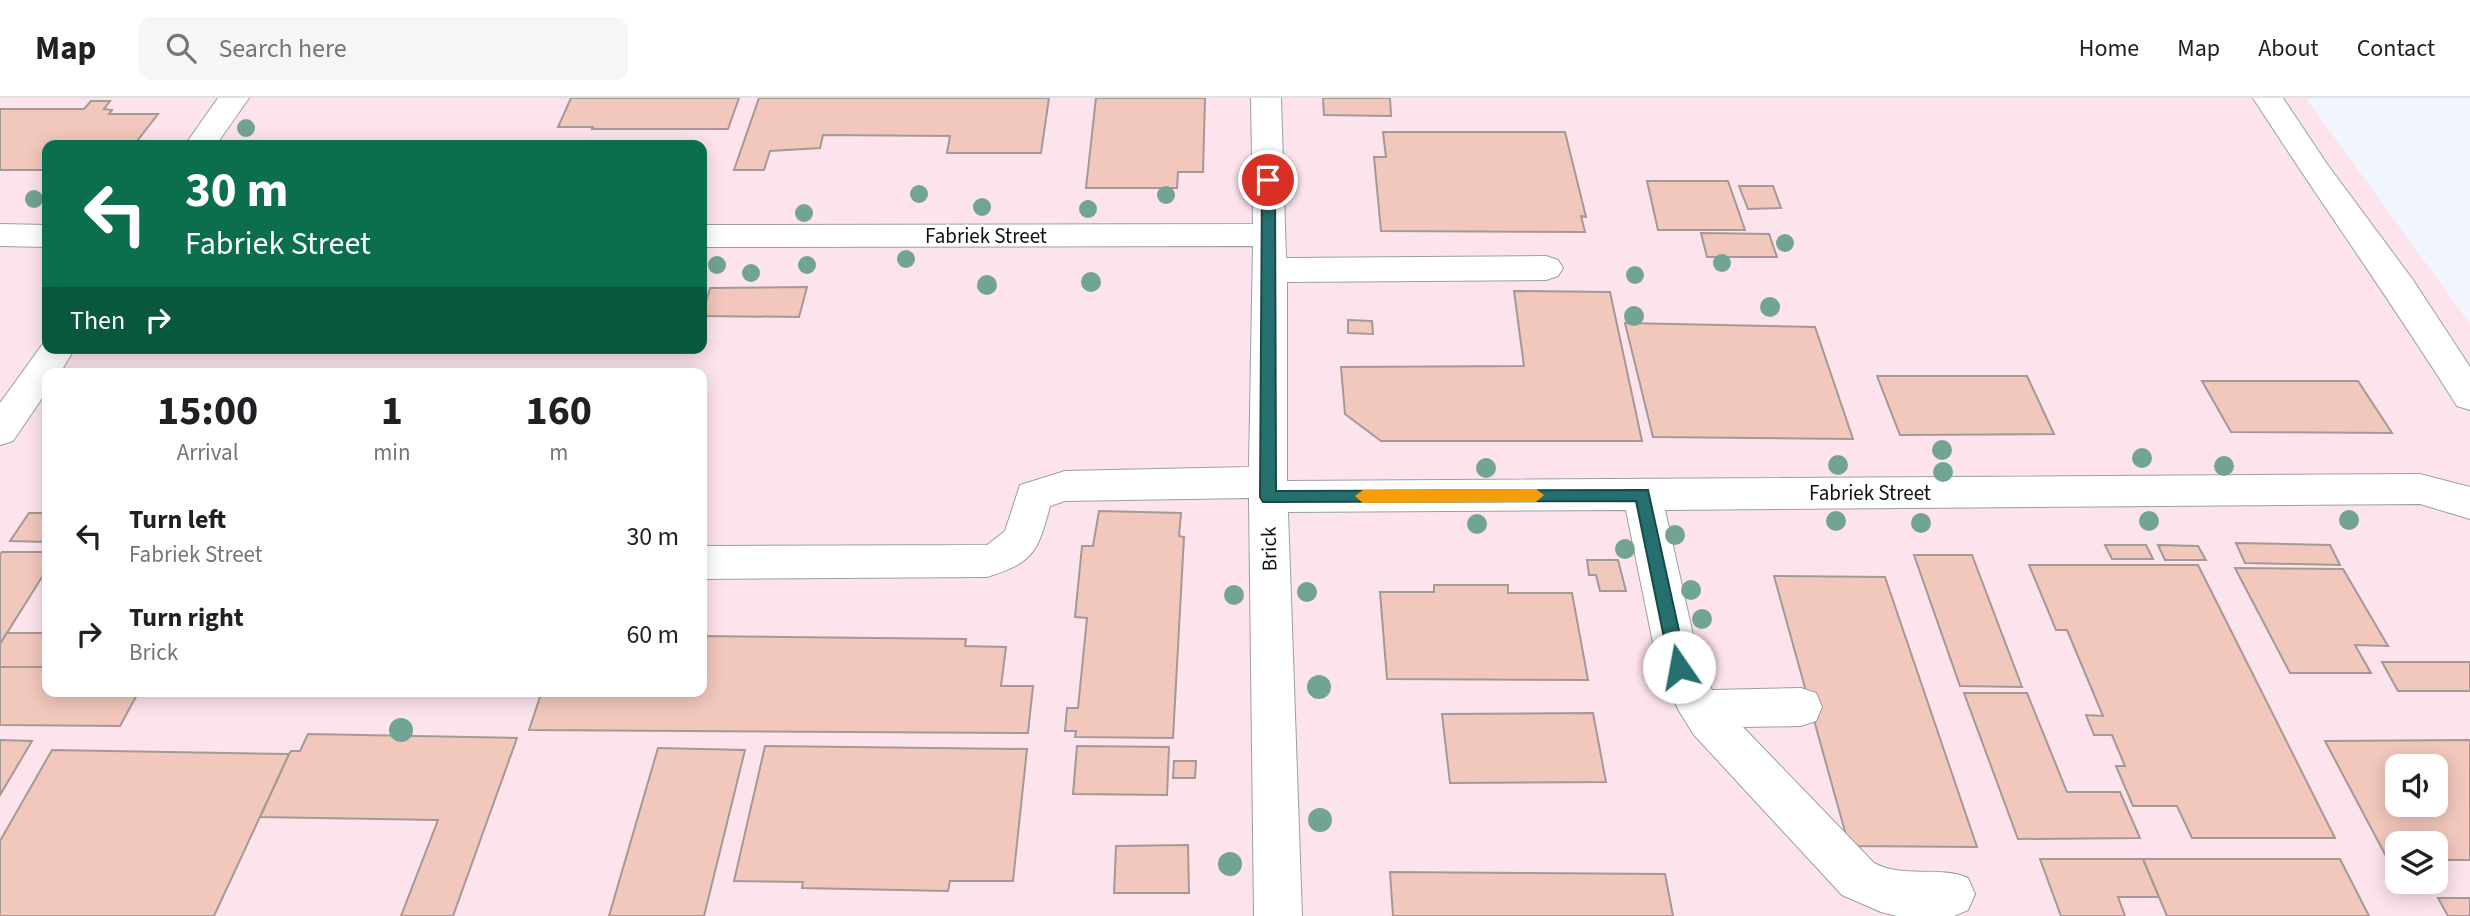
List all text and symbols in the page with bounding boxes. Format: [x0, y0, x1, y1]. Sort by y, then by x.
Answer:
search box [138, 17, 628, 80]
text: Map [35, 25, 96, 72]
icon: search [162, 29, 200, 67]
text: Search here [218, 30, 347, 67]
text: Home [2079, 31, 2139, 66]
text: Map [2177, 31, 2220, 66]
text: About [2258, 31, 2319, 66]
text: Contact [2357, 31, 2435, 66]
pin [1238, 150, 1298, 210]
text: 30 m [185, 156, 289, 226]
icon: arrive [1249, 161, 1287, 199]
icon: left [70, 168, 161, 259]
text: Fabriek Street [185, 221, 371, 267]
street label: Fabriek Street [925, 221, 1047, 251]
icon: right [139, 301, 177, 339]
text: Then [70, 302, 125, 339]
text: 15:00 [157, 381, 258, 441]
text: 1 [381, 381, 403, 441]
text: 160 [525, 381, 592, 441]
text: Arrival [177, 436, 239, 469]
text: min [373, 436, 411, 469]
text: m [549, 436, 568, 469]
street label: Fabriek Street [1809, 478, 1931, 508]
text: Turn left [129, 501, 226, 538]
icon: left [70, 517, 108, 555]
text: 30 m [626, 518, 679, 555]
street label: Brick [1254, 526, 1284, 572]
text: Fabriek Street [129, 538, 263, 571]
text: Turn right [129, 599, 244, 636]
icon: right [70, 615, 108, 653]
text: 60 m [626, 616, 679, 653]
position arrow [1642, 630, 1716, 704]
text: Brick [129, 636, 178, 669]
map controls [2385, 754, 2448, 894]
button: sound [2385, 754, 2448, 817]
button: layers [2385, 831, 2448, 894]

